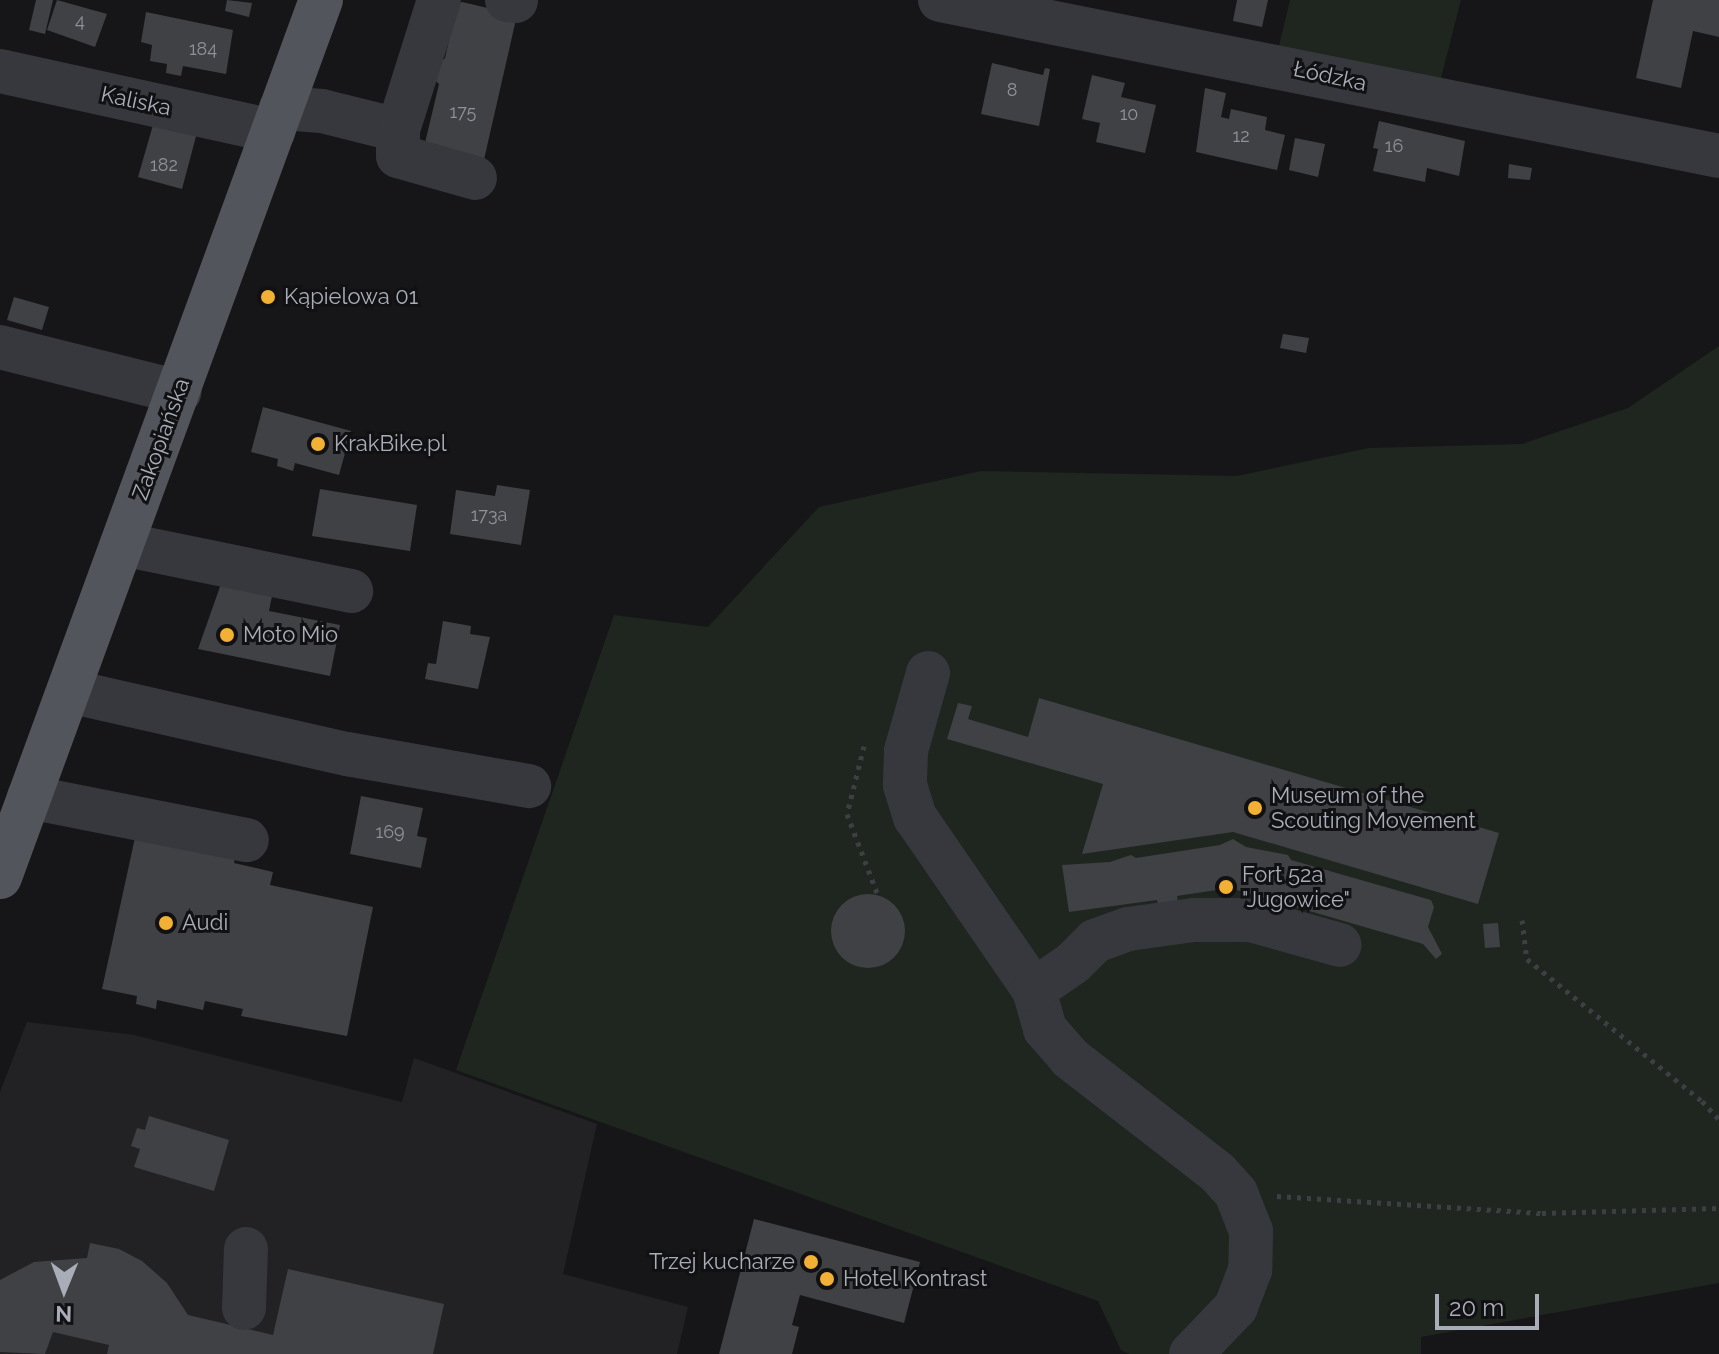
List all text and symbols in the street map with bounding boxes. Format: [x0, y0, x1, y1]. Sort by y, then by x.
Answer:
house number: 4 [75, 10, 85, 32]
house number: 184 [189, 38, 217, 60]
street label: Łódzka [1291, 55, 1369, 97]
house number: 8 [1007, 79, 1017, 101]
street label: Kaliska [98, 81, 174, 121]
house number: 175 [450, 101, 476, 123]
house number: 10 [1120, 103, 1138, 125]
house number: 12 [1232, 125, 1250, 147]
house number: 16 [1385, 135, 1403, 157]
house number: 182 [150, 154, 178, 176]
place label: Kąpielowa 01 [284, 284, 418, 310]
marker: Kąpielowa 01 [259, 288, 277, 306]
street label: Zakopiańska [127, 375, 195, 503]
place label: KrakBike.pl [334, 431, 447, 457]
marker: KrakBike.pl [309, 435, 327, 453]
house number: 173a [471, 504, 507, 526]
place label: Moto Mio [243, 622, 338, 648]
marker: Moto Mio [218, 626, 236, 644]
place label: Museum of the Scouting Movement [1271, 782, 1476, 834]
marker: Museum of the Scouting Movement [1246, 799, 1264, 817]
house number: 169 [375, 821, 405, 843]
place label: Fort 52a "Jugowice" [1242, 861, 1350, 912]
marker: Fort 52a "Jugowice" [1217, 878, 1235, 896]
place label: Audi [182, 910, 228, 936]
marker: Audi [157, 914, 175, 932]
place label: Trzej kucharze [649, 1249, 795, 1275]
north arrow [24, 1250, 104, 1330]
marker: Trzej kucharze [802, 1253, 820, 1271]
place label: Hotel Kontrast [843, 1266, 988, 1292]
marker: Hotel Kontrast [818, 1270, 836, 1288]
scale bar [1439, 1278, 1543, 1328]
text: 20 m [1449, 1293, 1504, 1322]
text: N [55, 1301, 72, 1327]

